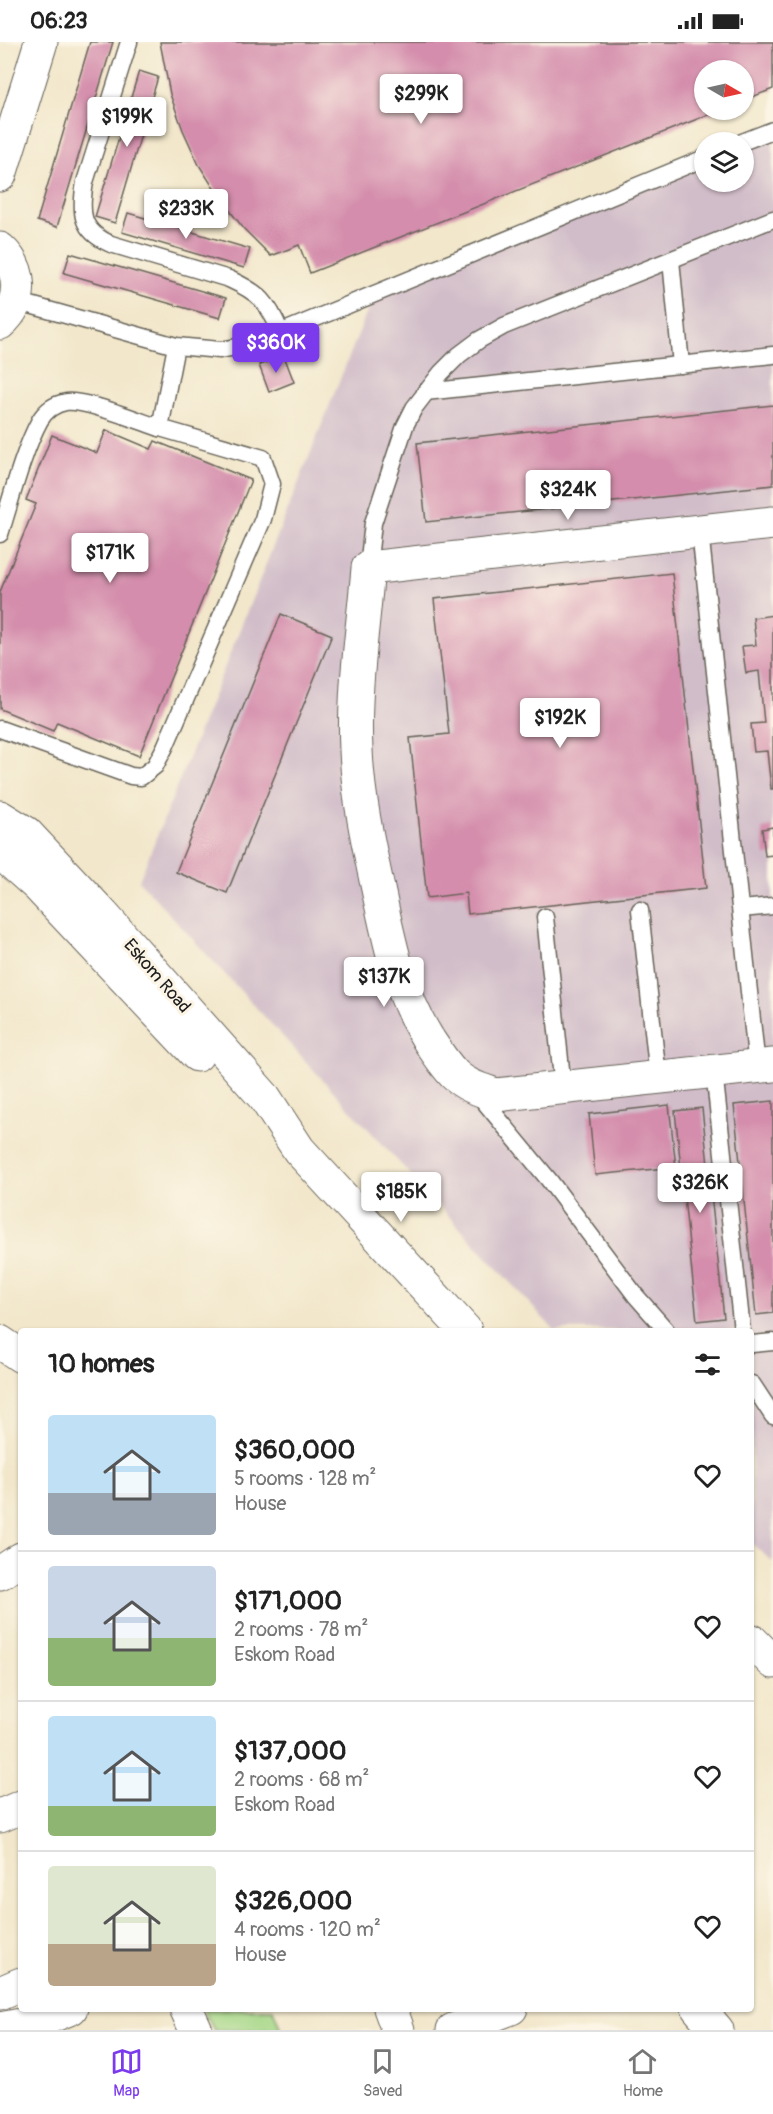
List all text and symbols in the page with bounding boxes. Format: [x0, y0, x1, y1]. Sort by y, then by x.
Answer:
text: 06:23 [30, 7, 88, 35]
north arrow [694, 60, 754, 120]
map controls [694, 60, 754, 192]
pin: $299K [379, 74, 463, 125]
text: $299K [394, 81, 448, 106]
pin: $199K [85, 97, 169, 148]
text: $199K [101, 104, 153, 129]
button: layers [694, 132, 754, 192]
pin: $233K [144, 189, 228, 240]
text: $233K [158, 196, 214, 221]
pin: $360K [234, 323, 318, 374]
text: $360K [246, 330, 306, 355]
pin: $324K [526, 470, 610, 521]
text: $324K [540, 477, 596, 502]
pin: $171K [68, 533, 152, 584]
text: $171K [85, 540, 135, 565]
pin: $192K [518, 698, 602, 749]
text: $192K [534, 705, 586, 730]
street label: Eskom Road [118, 934, 196, 1018]
pin: $137K [342, 957, 426, 1008]
text: $137K [358, 964, 410, 989]
pin: $326K [658, 1163, 742, 1214]
text: $326K [672, 1170, 728, 1195]
pin: $185K [359, 1172, 443, 1223]
text: $185K [375, 1179, 427, 1204]
text: 10 homes [48, 1348, 154, 1380]
icon: filters [691, 1348, 724, 1381]
text: $360,000 [234, 1434, 355, 1466]
icon: home [96, 1439, 168, 1511]
icon: heart [691, 1459, 724, 1492]
text: 5 rooms · 128 m² [234, 1466, 376, 1491]
text: House [234, 1491, 286, 1516]
text: $171,000 [234, 1585, 342, 1617]
icon: home [96, 1590, 168, 1662]
icon: heart [691, 1610, 724, 1643]
text: 2 rooms · 78 m² [234, 1617, 368, 1642]
text: Eskom Road [234, 1642, 335, 1667]
text: $137,000 [234, 1735, 346, 1767]
icon: home [96, 1740, 168, 1812]
icon: heart [691, 1760, 724, 1793]
text: 2 rooms · 68 m² [234, 1767, 369, 1792]
text: Eskom Road [234, 1792, 335, 1817]
text: $326,000 [234, 1885, 352, 1917]
icon: home [96, 1890, 168, 1962]
icon: heart [691, 1910, 724, 1943]
text: 4 rooms · 120 m² [234, 1917, 381, 1942]
text: House [234, 1942, 286, 1967]
tab: Map [110, 2045, 143, 2101]
tab: Saved [363, 2045, 403, 2101]
tab: Home [623, 2045, 663, 2101]

